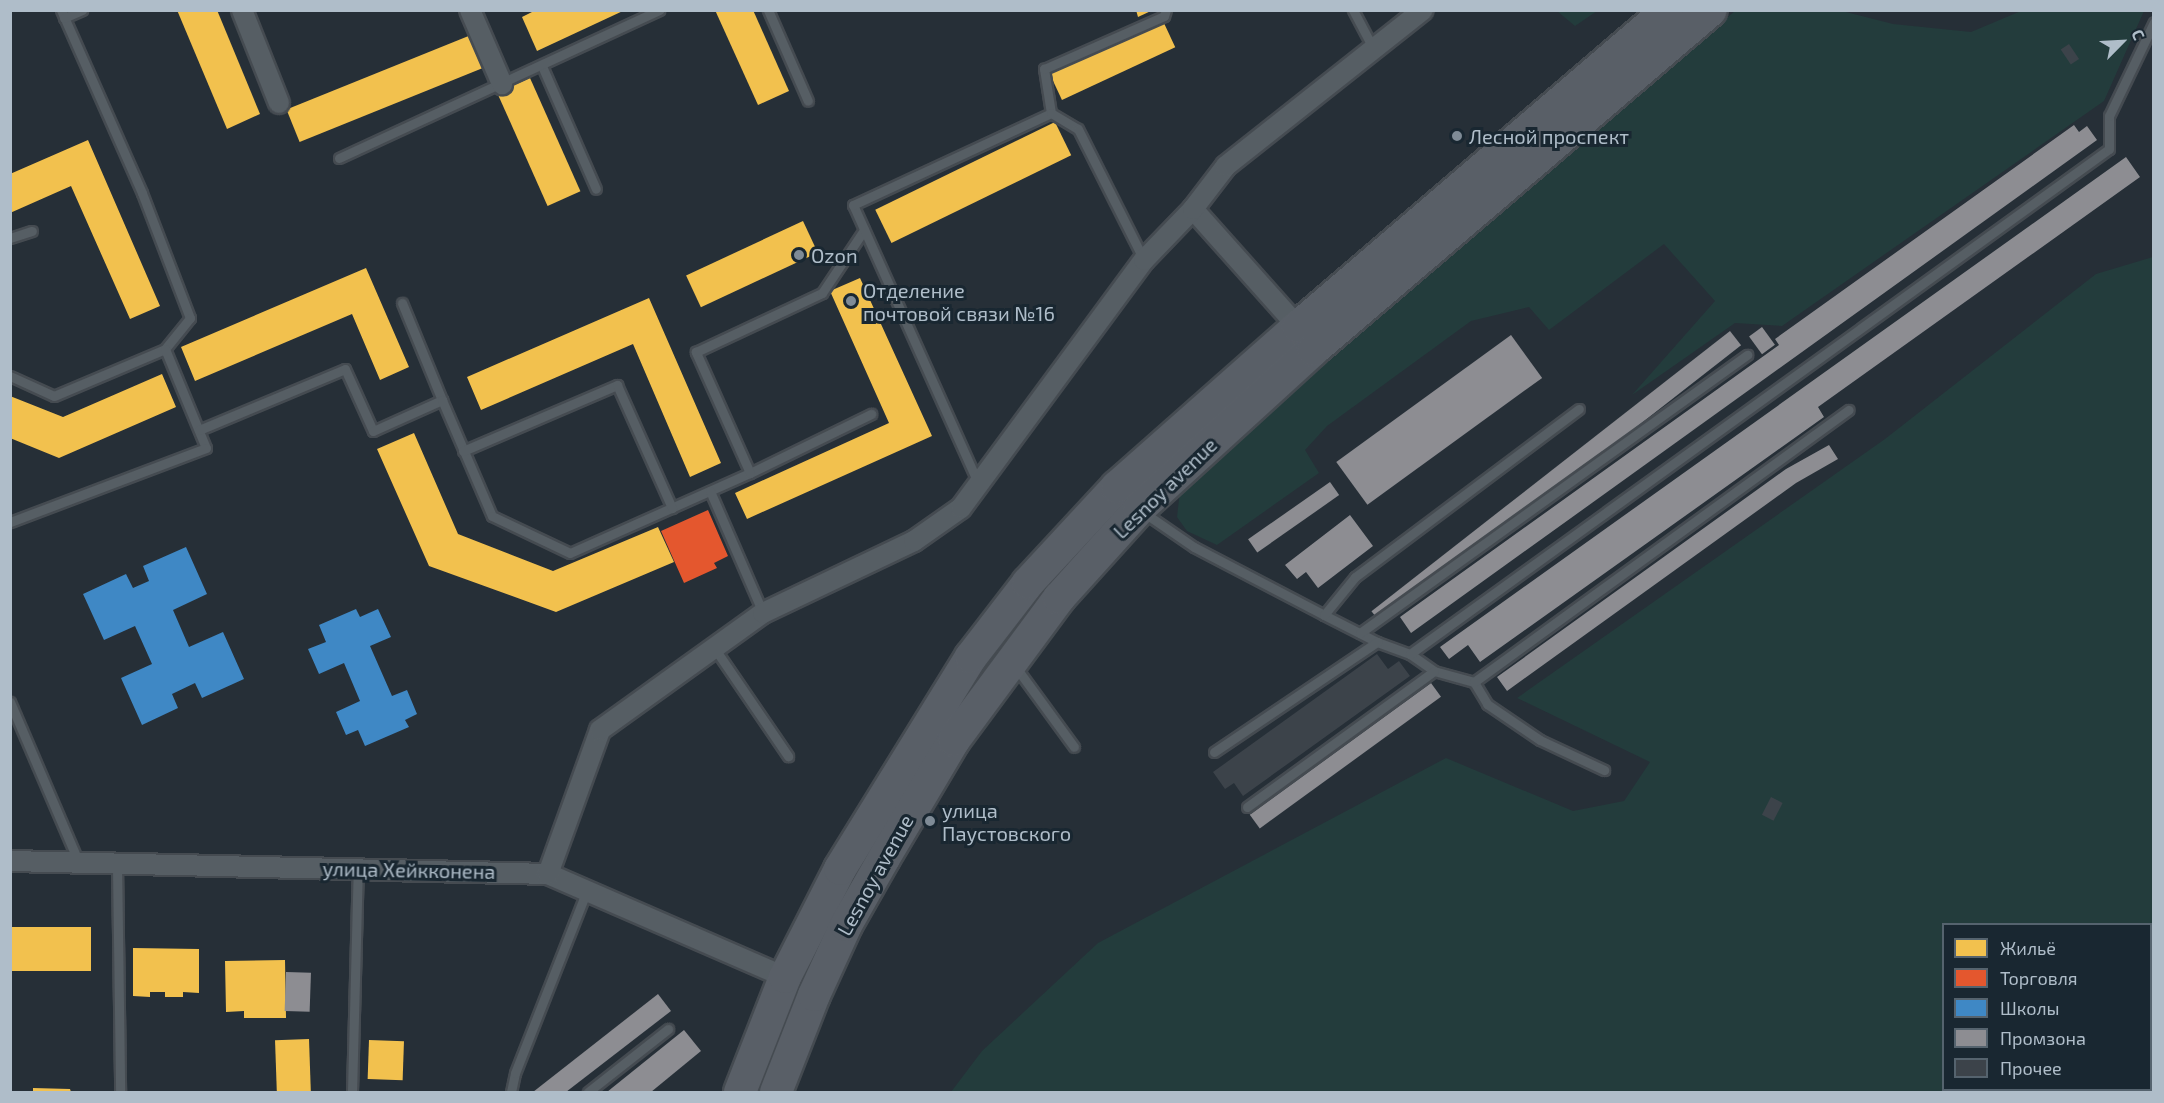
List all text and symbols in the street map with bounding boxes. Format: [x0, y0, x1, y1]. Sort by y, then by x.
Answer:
north arrow [2092, 12, 2152, 72]
text: С [2128, 26, 2149, 43]
place label: Лесной проспект [1469, 124, 1629, 148]
marker: Лесной проспект [1450, 129, 1464, 143]
place label: Ozon [811, 243, 858, 267]
marker: Ozon [792, 248, 806, 262]
place label: Отделение почтовой связи №16 [863, 278, 1055, 325]
marker: Отделение почтовой связи №16 [844, 294, 858, 308]
street label: Lesnoy avenue [1108, 432, 1222, 544]
place label: улица Паустовского [942, 798, 1071, 845]
street label: Lesnoy avenue [832, 810, 918, 940]
marker: улица Паустовского [923, 814, 937, 828]
street label: улица Хейкконена [322, 856, 496, 884]
legend [1942, 923, 2152, 1091]
text: Жильё [2000, 937, 2056, 959]
text: Торговля [2000, 967, 2078, 989]
text: Школы [2000, 997, 2060, 1019]
text: Промзона [2000, 1027, 2086, 1049]
text: Прочее [2000, 1057, 2062, 1079]

